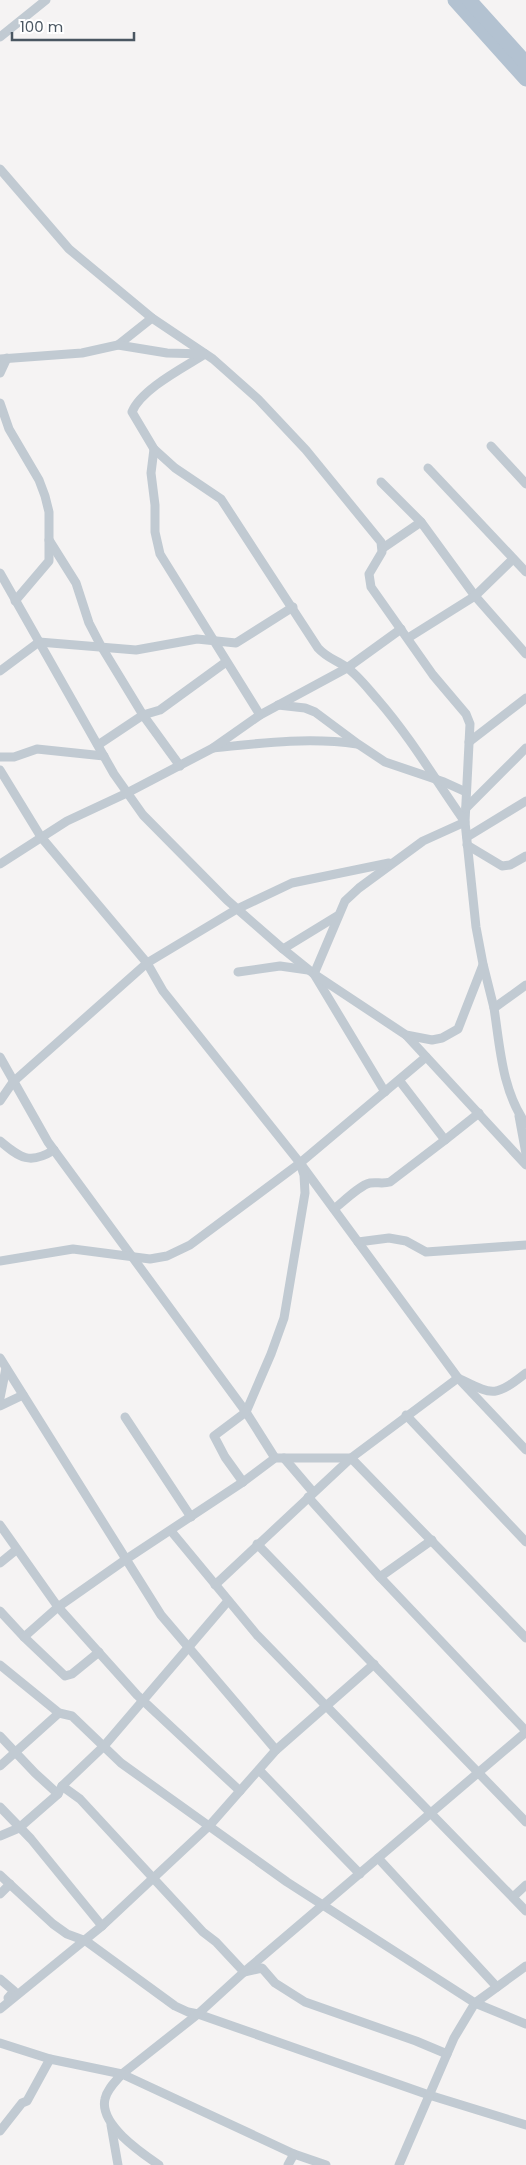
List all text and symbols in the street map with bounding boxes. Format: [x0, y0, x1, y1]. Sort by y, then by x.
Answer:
scale bar [12, 10, 135, 42]
text: 100 m [20, 16, 63, 37]

